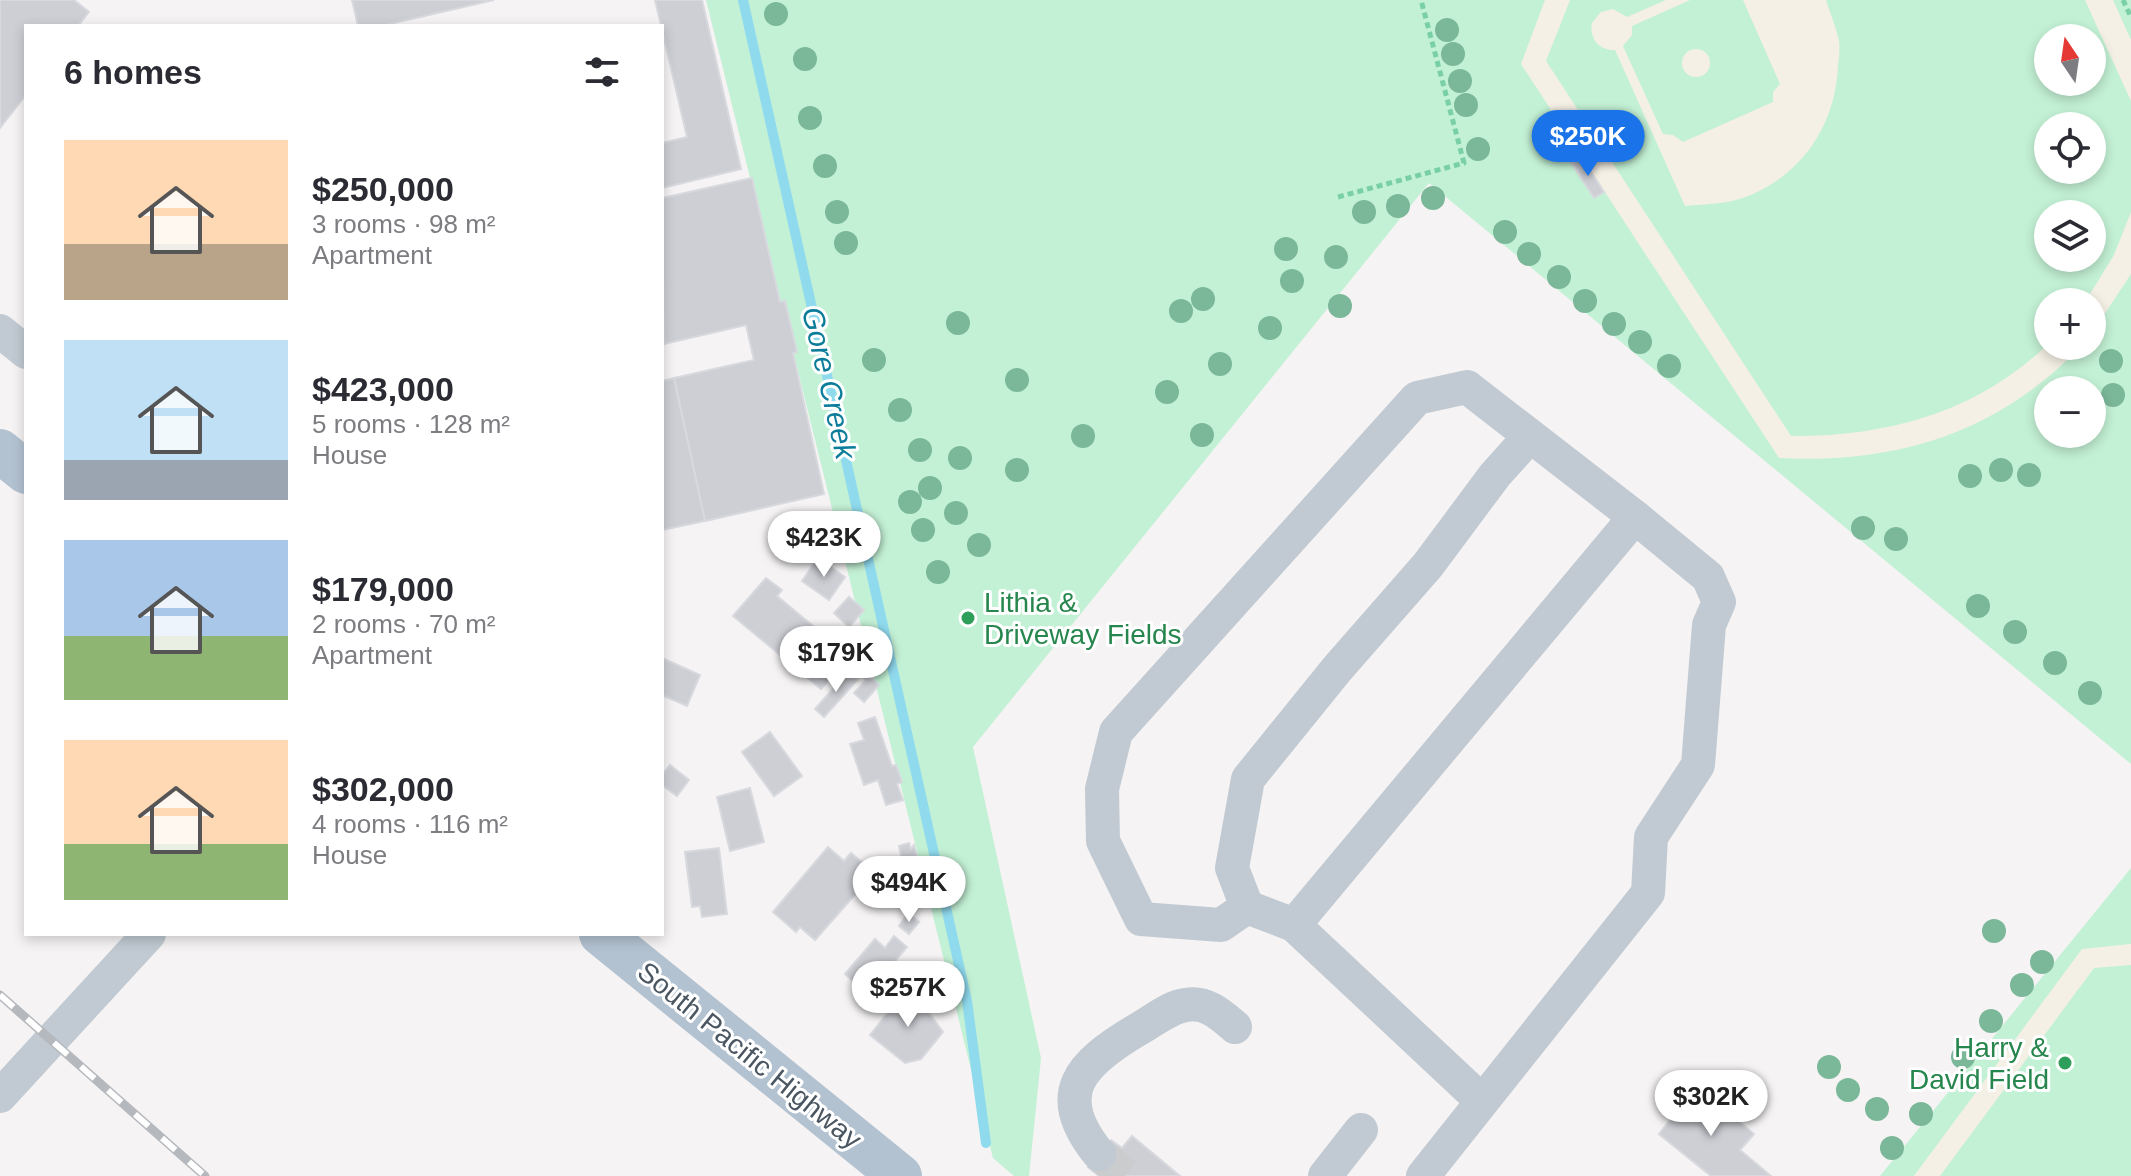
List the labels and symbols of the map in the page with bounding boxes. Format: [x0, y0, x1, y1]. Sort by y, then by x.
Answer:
north arrow [2034, 24, 2106, 96]
pin: $250K [1532, 110, 1644, 178]
water label: Gore Creek [796, 304, 863, 464]
pin: $423K [768, 511, 880, 579]
place label: Lithia & Driveway Fields [984, 587, 1182, 650]
marker: Lithia & Driveway Fields [959, 609, 977, 627]
pin: $179K [780, 626, 892, 694]
pin: $494K [853, 856, 965, 924]
street label: South Pacific Highway [632, 956, 868, 1155]
pin: $257K [852, 961, 964, 1029]
place label: Harry & David Field [1909, 1032, 2049, 1095]
marker: Harry & David Field [2056, 1054, 2074, 1072]
pin: $302K [1655, 1070, 1767, 1138]

